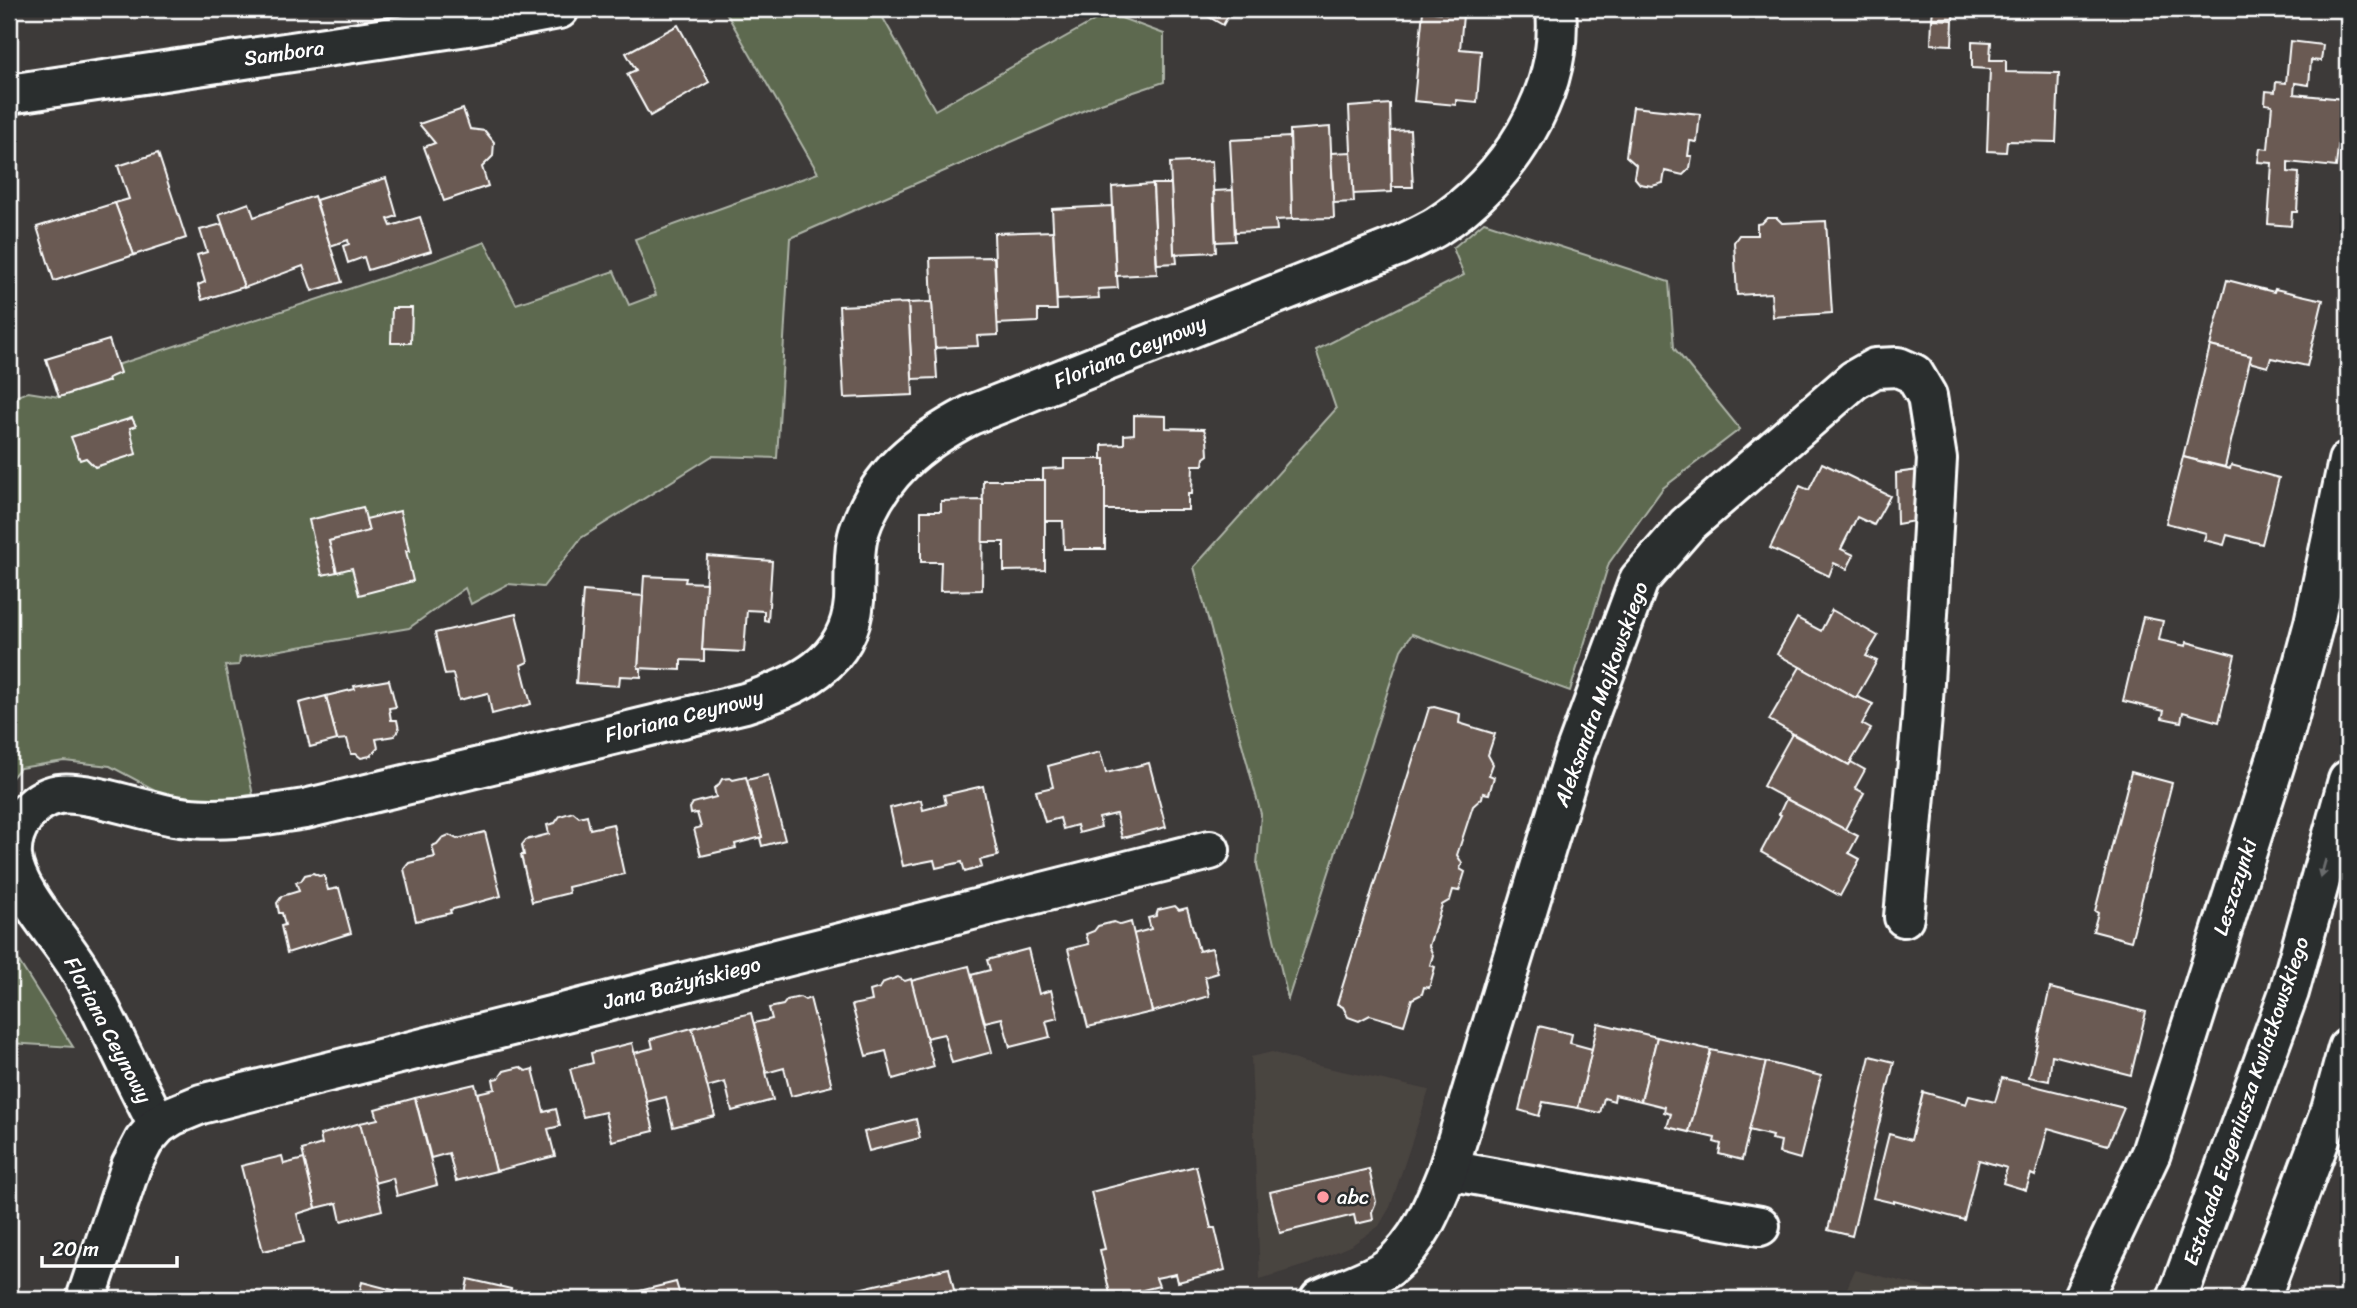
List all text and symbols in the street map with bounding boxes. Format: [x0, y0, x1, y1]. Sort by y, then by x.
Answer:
street label: Sambora [241, 28, 327, 77]
street label: Floriana Ceynowy [1048, 304, 1212, 400]
street label: Aleksandra Majkowskiego [1542, 576, 1660, 813]
street label: Floriana Ceynowy [601, 678, 767, 754]
street label: Leszczynki [2202, 833, 2269, 940]
one-way arrow [2318, 859, 2328, 880]
street label: Estakada Eugeniusza Kwiatkowskiego [2172, 931, 2320, 1271]
street label: Jana Bażyńskiego [598, 945, 765, 1021]
street label: Floriana Ceynowy [53, 949, 163, 1111]
place label: abc [1337, 1178, 1370, 1216]
marker: abc [1315, 1189, 1331, 1205]
scale bar [42, 1224, 177, 1268]
text: 20 m [52, 1230, 99, 1268]

